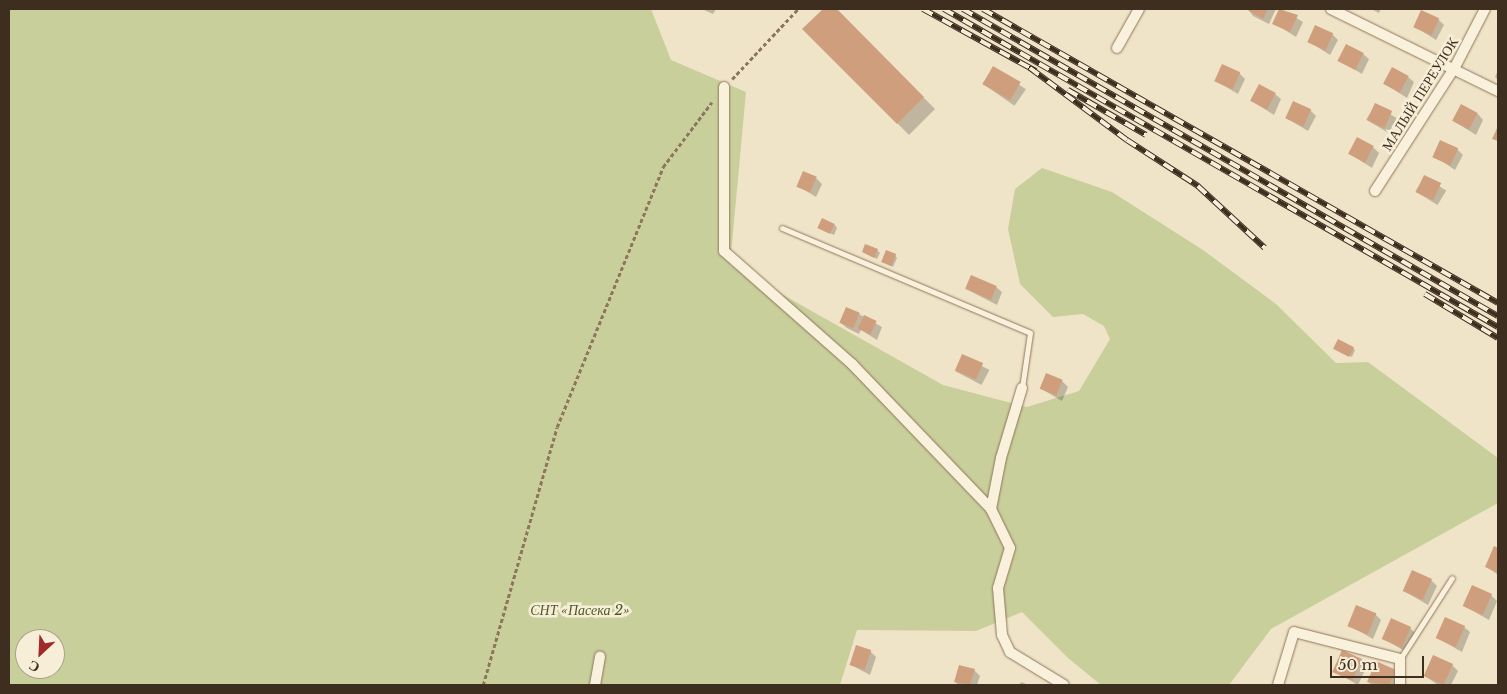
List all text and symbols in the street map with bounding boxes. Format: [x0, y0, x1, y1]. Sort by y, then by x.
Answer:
street label: МАЛЫЙ ПЕРЕУЛОК [1378, 34, 1462, 154]
park label: СНТ «Пасека 2» [530, 602, 630, 618]
north arrow [15, 629, 65, 679]
scale bar [1332, 646, 1426, 678]
text: 50 m [1338, 655, 1378, 674]
text: С [26, 656, 42, 677]

